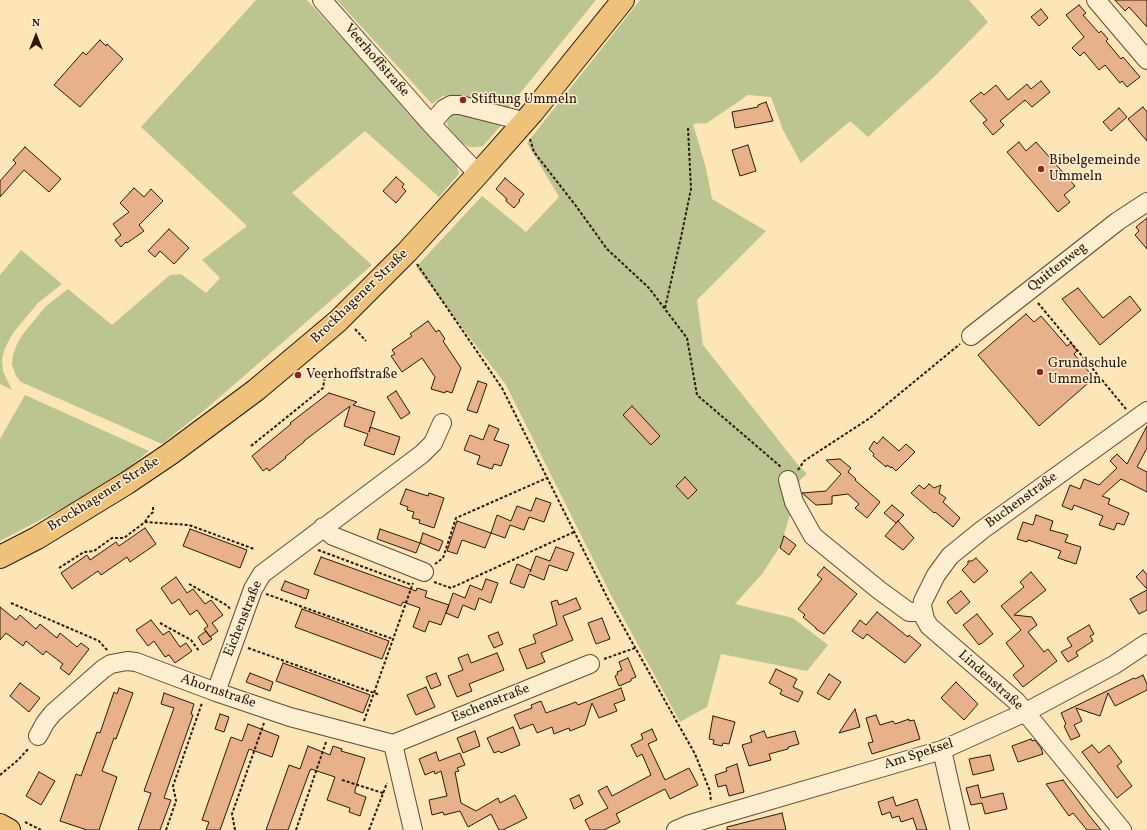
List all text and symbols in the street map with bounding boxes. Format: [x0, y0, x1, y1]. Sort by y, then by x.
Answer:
north arrow [16, 16, 56, 56]
text: N [32, 16, 40, 31]
street label: Veerhoffstraße [340, 21, 412, 101]
place label: Stiftung Ummeln [471, 92, 577, 108]
marker: Stiftung Ummeln [458, 95, 468, 105]
place label: Bibelgemeinde Ummeln [1049, 153, 1140, 186]
marker: Bibelgemeinde Ummeln [1036, 164, 1046, 174]
street label: Quittenweg [1025, 240, 1091, 296]
street label: Brockhagener Straße [308, 246, 412, 348]
place label: Grundschule Ummeln [1048, 356, 1127, 388]
place label: Veerhoffstraße [306, 367, 397, 383]
marker: Grundschule Ummeln [1035, 367, 1045, 377]
marker: Veerhoffstraße [293, 370, 303, 380]
street label: Brockhagener Straße [45, 454, 163, 536]
street label: Buchenstraße [983, 469, 1061, 533]
street label: Eichenstraße [221, 578, 267, 660]
street label: Lindenstraße [954, 647, 1026, 715]
street label: Ahornstraße [178, 671, 258, 713]
street label: Eschenstraße [450, 681, 532, 727]
street label: Am Speksel [882, 736, 956, 774]

